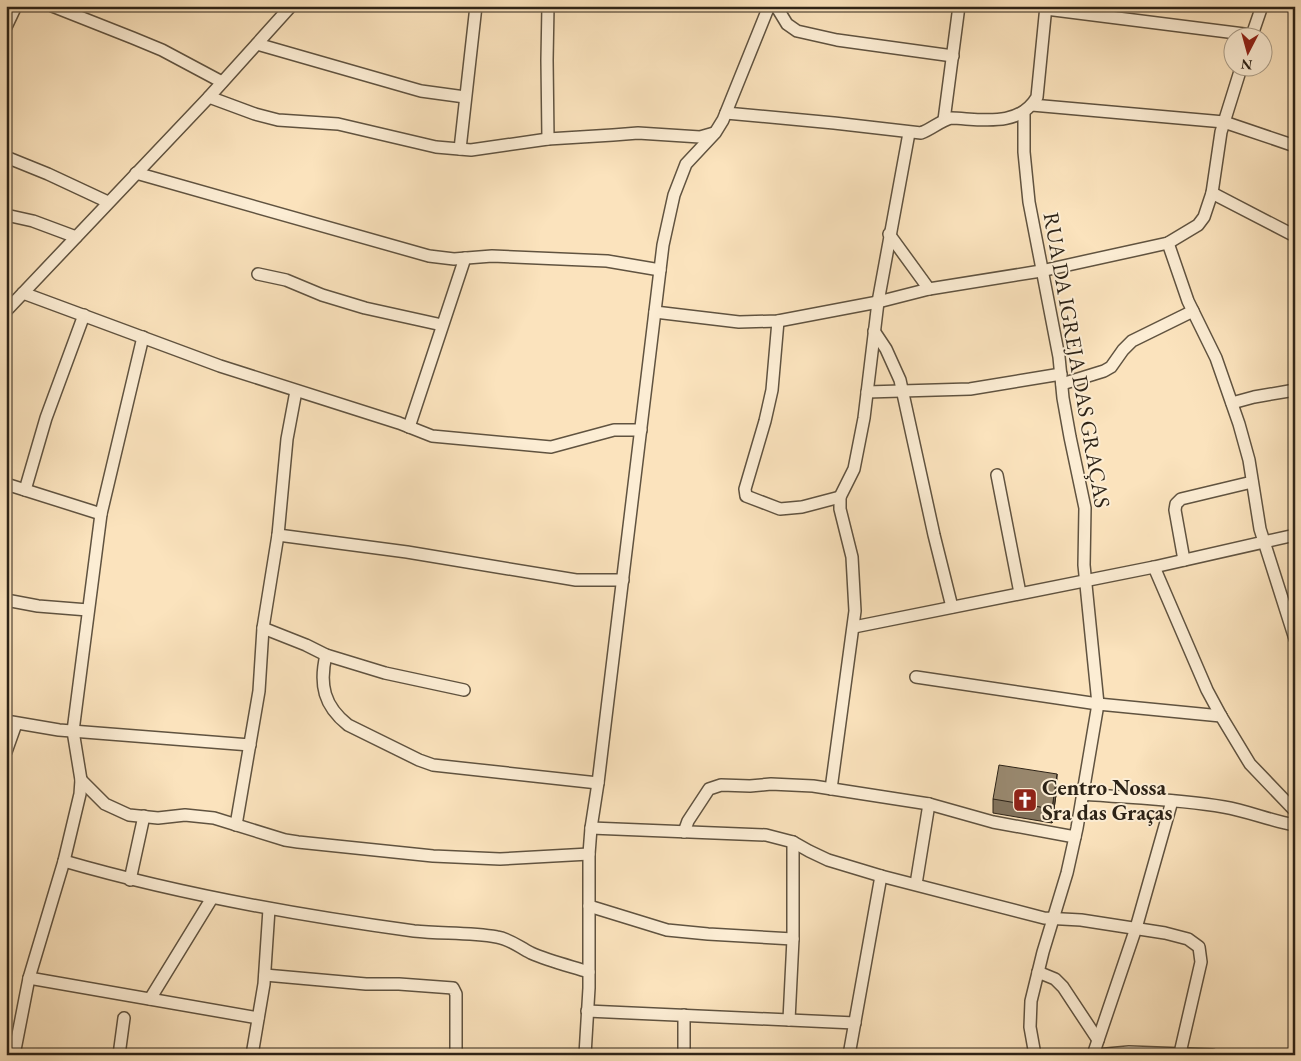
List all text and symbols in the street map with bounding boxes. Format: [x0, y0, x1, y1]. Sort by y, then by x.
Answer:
north arrow [1224, 28, 1274, 78]
text: N [1239, 55, 1253, 74]
street label: RUA DA IGREJA DAS GRAÇAS [1037, 210, 1117, 510]
place label: Centro Nossa Sra das Graças [1042, 773, 1172, 827]
church icon: Centro Nossa Sra das Graças [1012, 787, 1038, 813]

